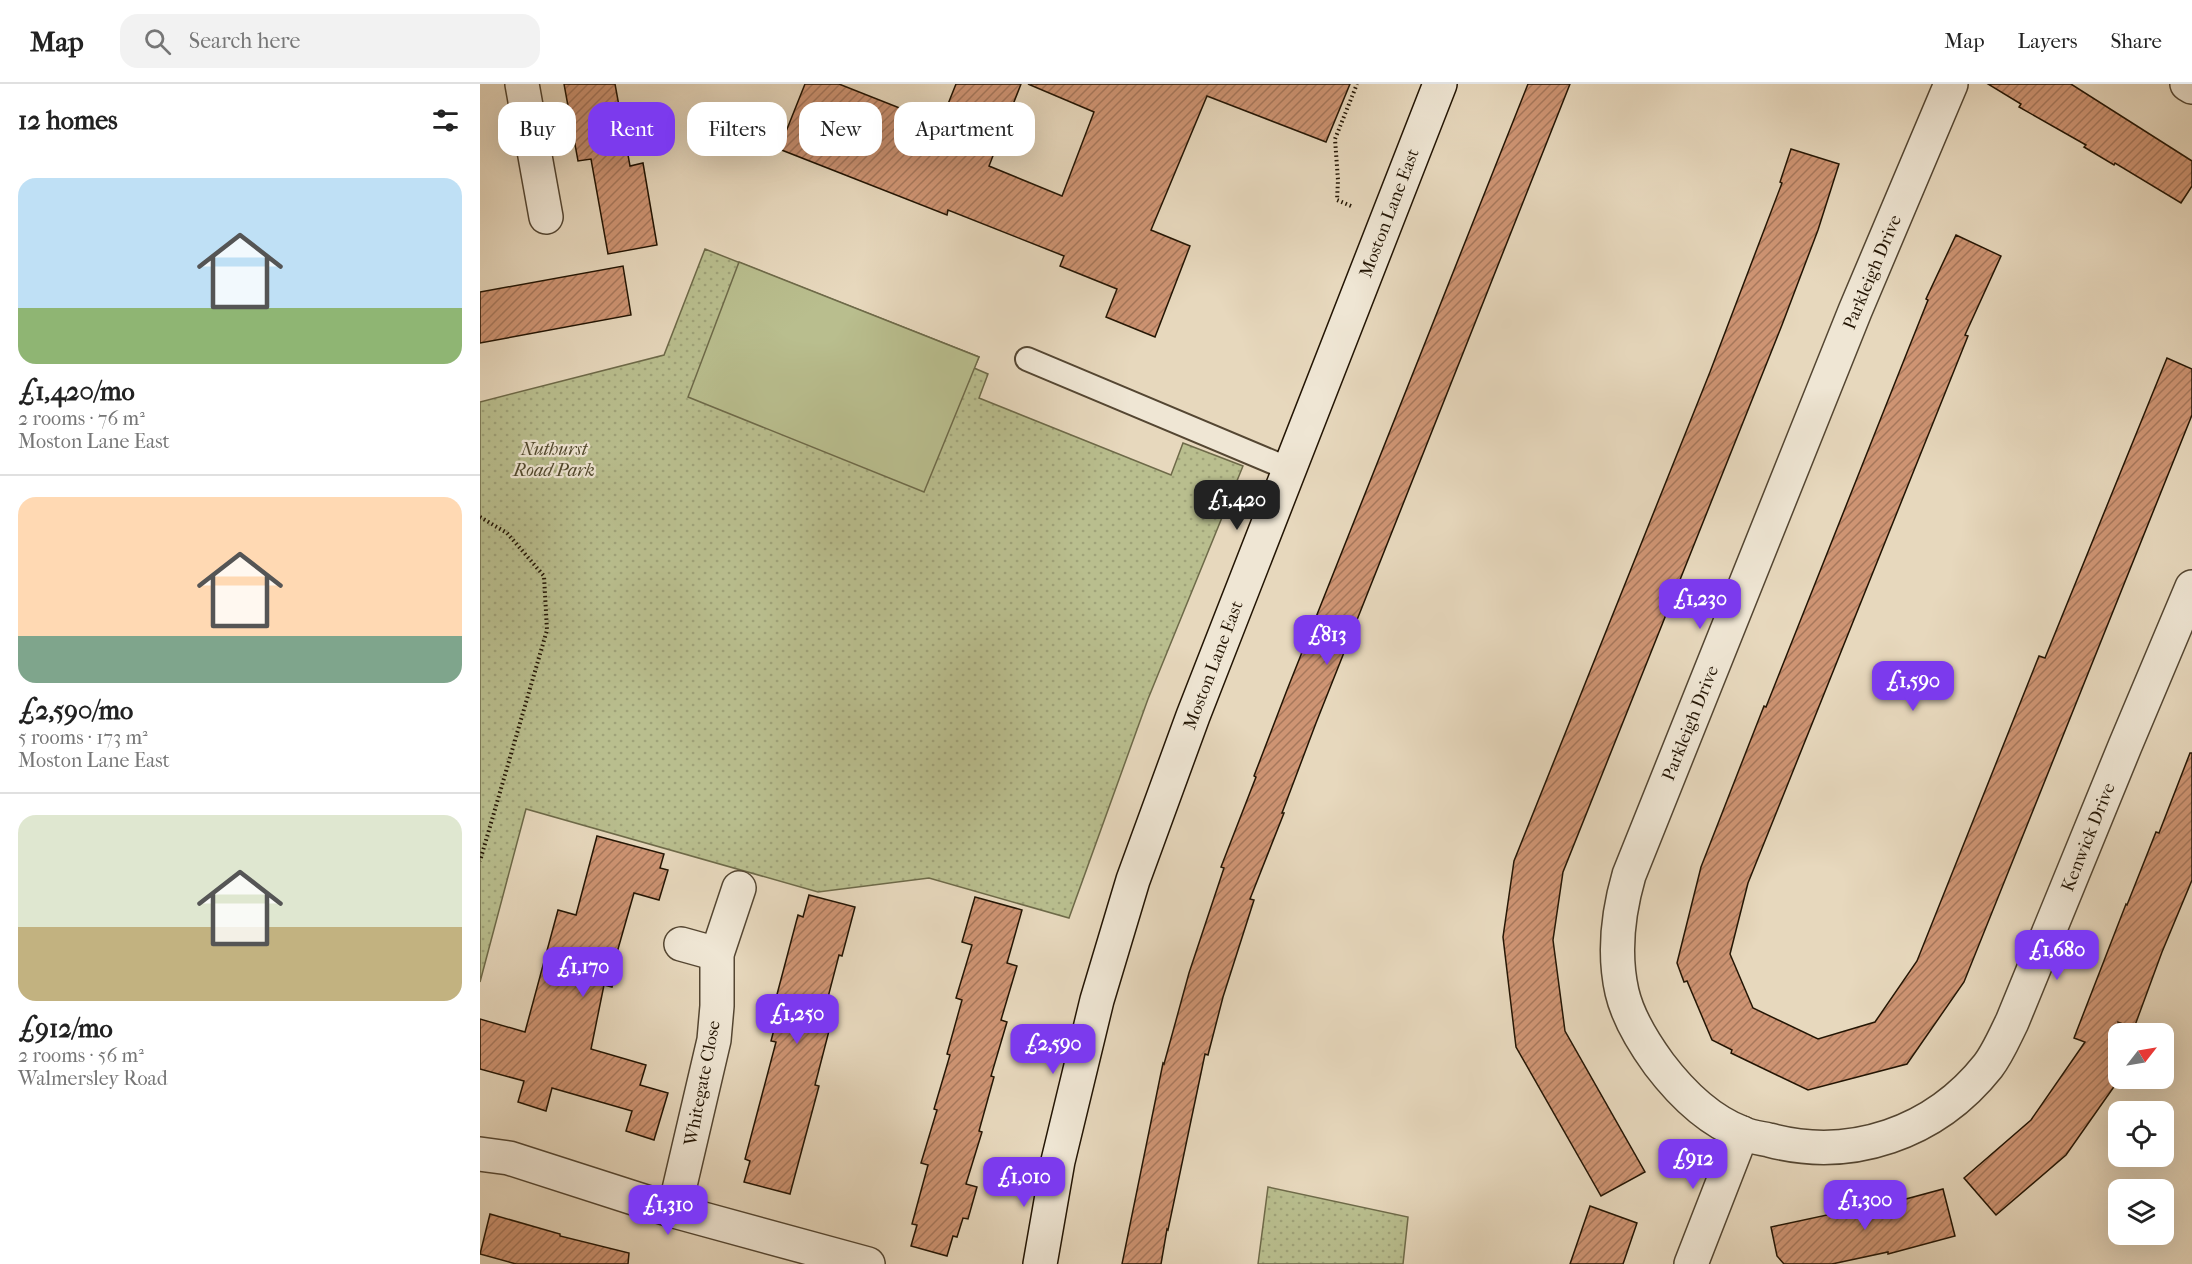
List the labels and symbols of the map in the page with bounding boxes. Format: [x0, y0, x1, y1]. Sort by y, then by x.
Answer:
street label: Moston Lane East [1355, 145, 1424, 281]
street label: Parkleigh Drive [1839, 212, 1906, 333]
park label: Nuthurst Road Park [512, 439, 595, 481]
pin: £1,420 [1188, 480, 1286, 531]
pin: £1,230 [1651, 579, 1749, 630]
street label: Moston Lane East [1179, 597, 1248, 733]
pin: £813 [1291, 615, 1363, 666]
pin: £1,590 [1864, 661, 1962, 712]
street label: Parkleigh Drive [1658, 662, 1723, 784]
street label: Kenwick Drive [2057, 780, 2120, 895]
pin: £1,680 [2008, 930, 2106, 981]
pin: £1,170 [534, 947, 632, 998]
pin: £1,250 [748, 994, 846, 1045]
street label: Whitegate Close [680, 1019, 725, 1148]
north arrow [2108, 1023, 2174, 1089]
pin: £2,590 [1004, 1024, 1102, 1075]
pin: £912 [1657, 1139, 1729, 1190]
pin: £1,010 [975, 1157, 1073, 1208]
pin: £1,300 [1816, 1180, 1914, 1231]
pin: £1,310 [619, 1185, 717, 1236]

